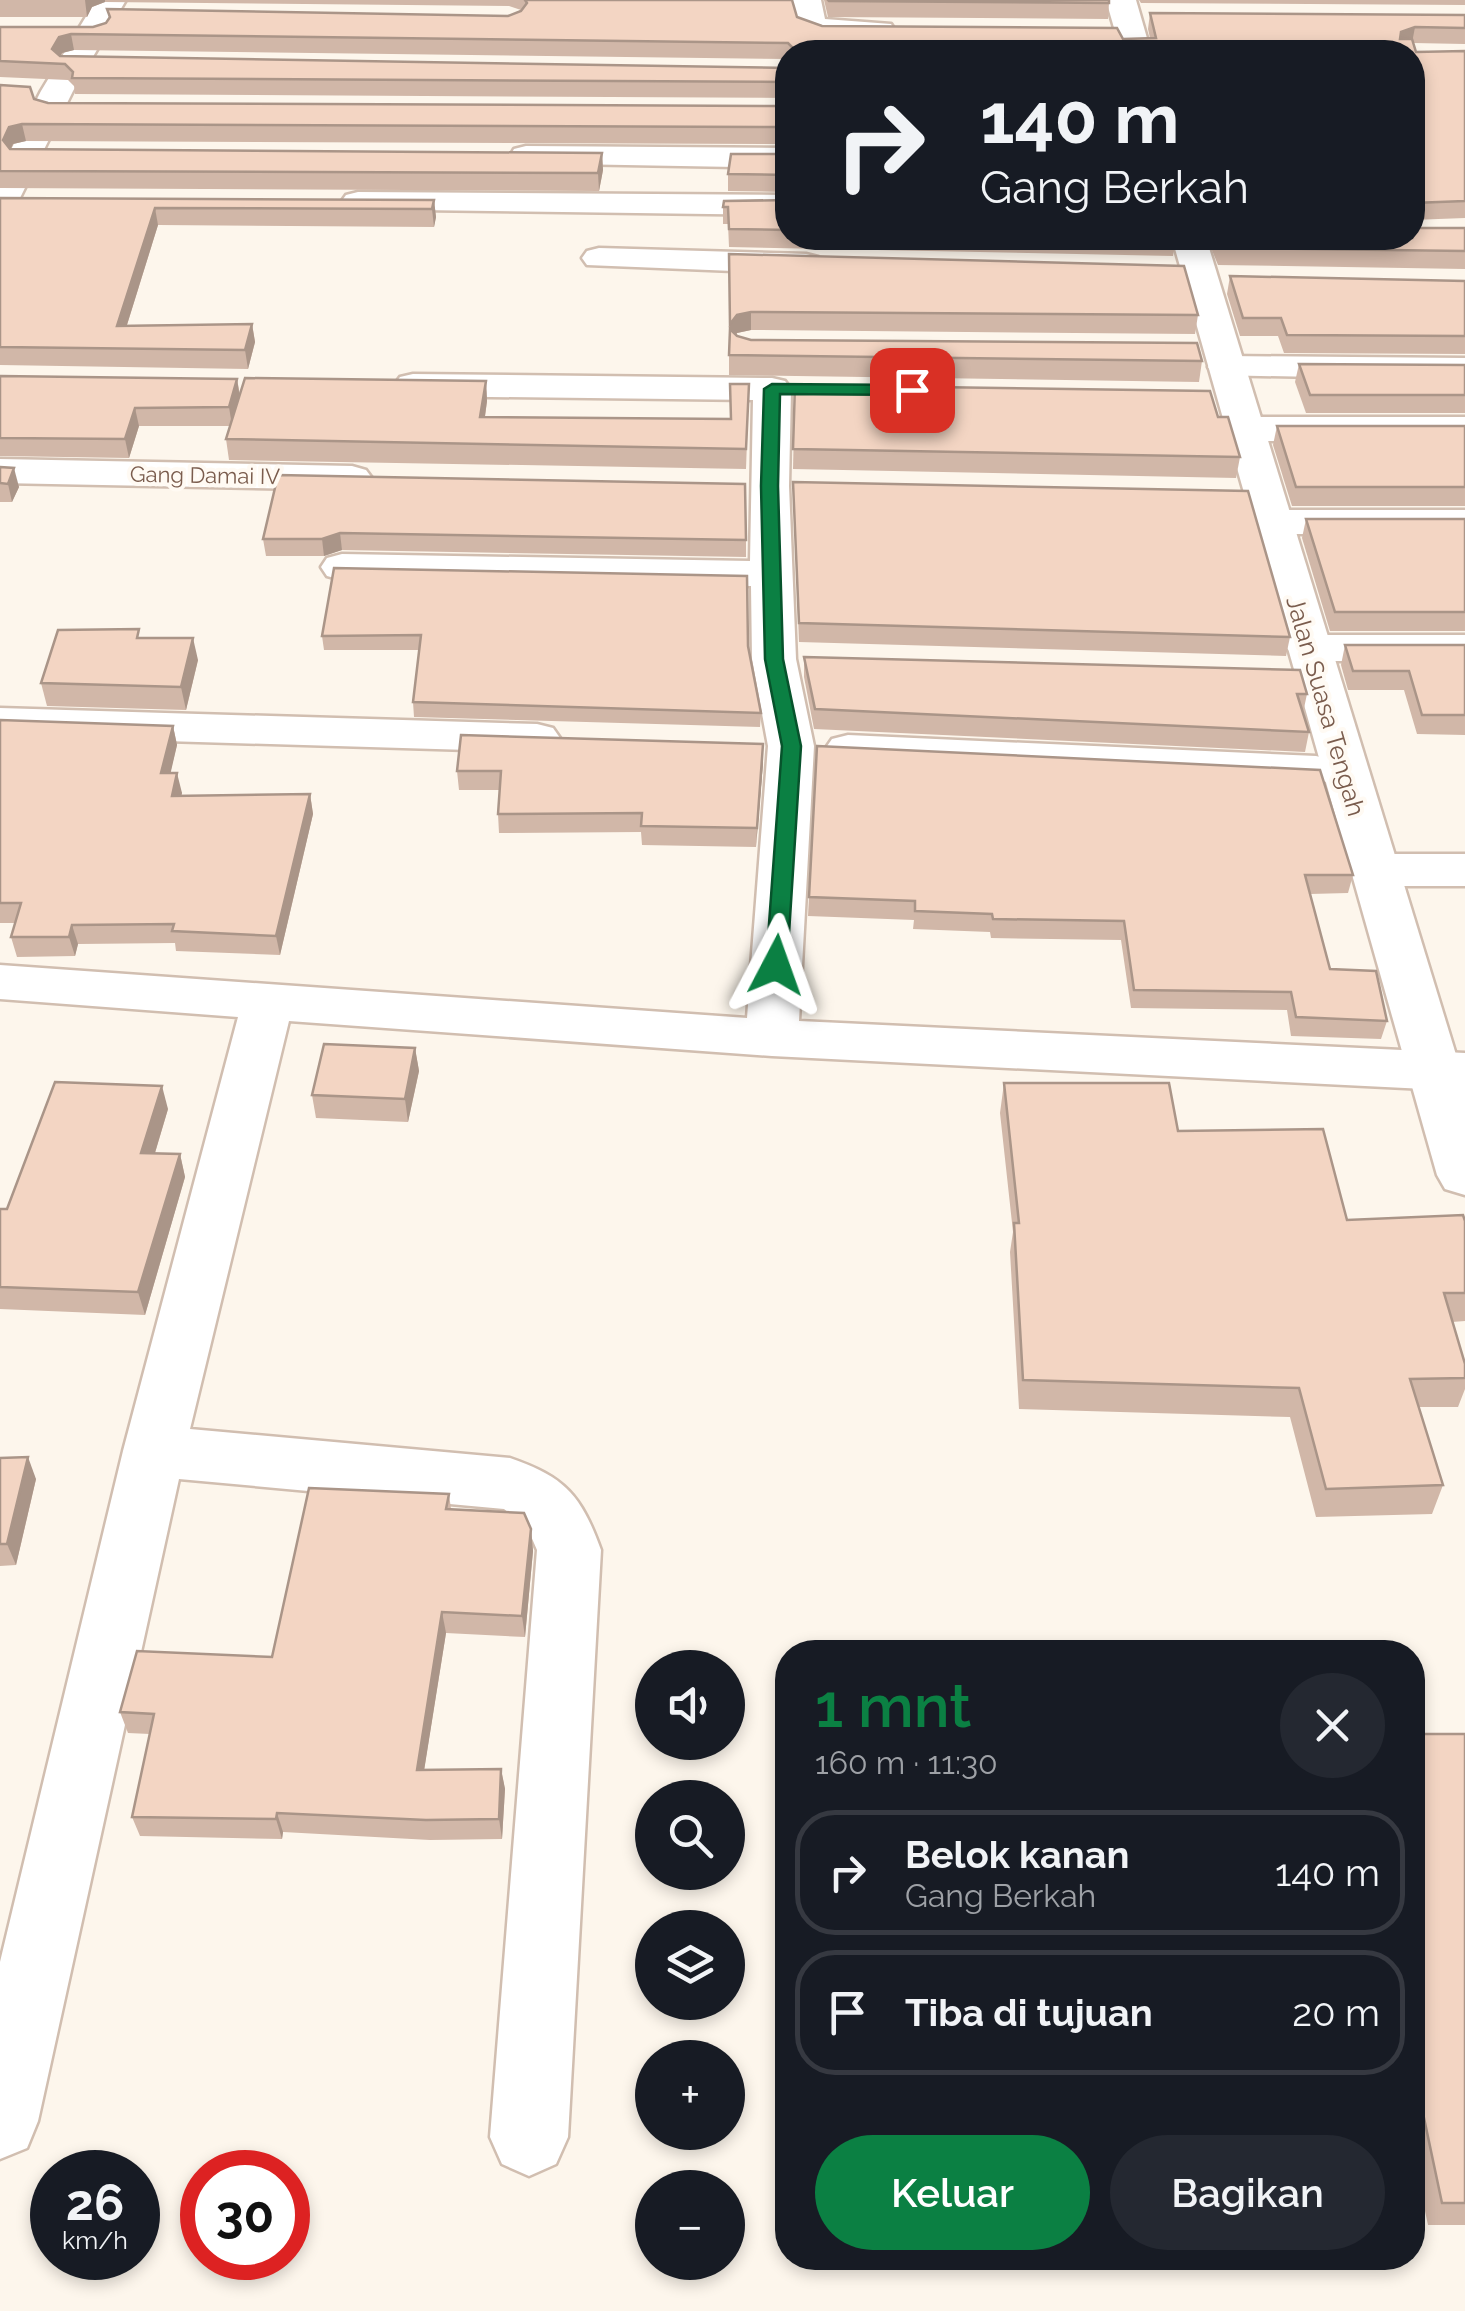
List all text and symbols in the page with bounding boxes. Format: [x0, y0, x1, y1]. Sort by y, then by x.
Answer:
text: 140 m [980, 77, 1180, 159]
icon: right [815, 80, 945, 210]
text: Gang Berkah [980, 161, 1249, 214]
pin [870, 348, 955, 433]
icon: arrive [885, 363, 940, 418]
street label: Gang Damai IV [130, 461, 280, 489]
street label: Jalan Suasa Tengah [1280, 593, 1372, 819]
position arrow [724, 913, 828, 1017]
map controls [635, 1650, 745, 2280]
button: sound [635, 1650, 745, 1760]
text: 1 mnt [815, 1671, 971, 1741]
button: close [1280, 1673, 1385, 1778]
text: 160 m · 11:30 [815, 1744, 998, 1781]
button: search [635, 1780, 745, 1890]
text: Belok kanan [905, 1832, 1130, 1877]
icon: right [820, 1845, 875, 1900]
text: 140 m [1275, 1850, 1380, 1895]
text: Gang Berkah [905, 1877, 1096, 1914]
button: layers [635, 1910, 745, 2020]
icon: arrive [820, 1985, 875, 2040]
text: Tiba di tujuan [905, 1990, 1153, 2035]
text: 20 m [1292, 1990, 1380, 2035]
button: + [635, 2040, 745, 2150]
button: Keluar [815, 2135, 1090, 2250]
button: Bagikan [1110, 2135, 1385, 2250]
speed limit sign: 30 [180, 2150, 310, 2280]
button: − [635, 2170, 745, 2280]
text: 26 [66, 2173, 124, 2232]
text: km/h [62, 2225, 128, 2255]

